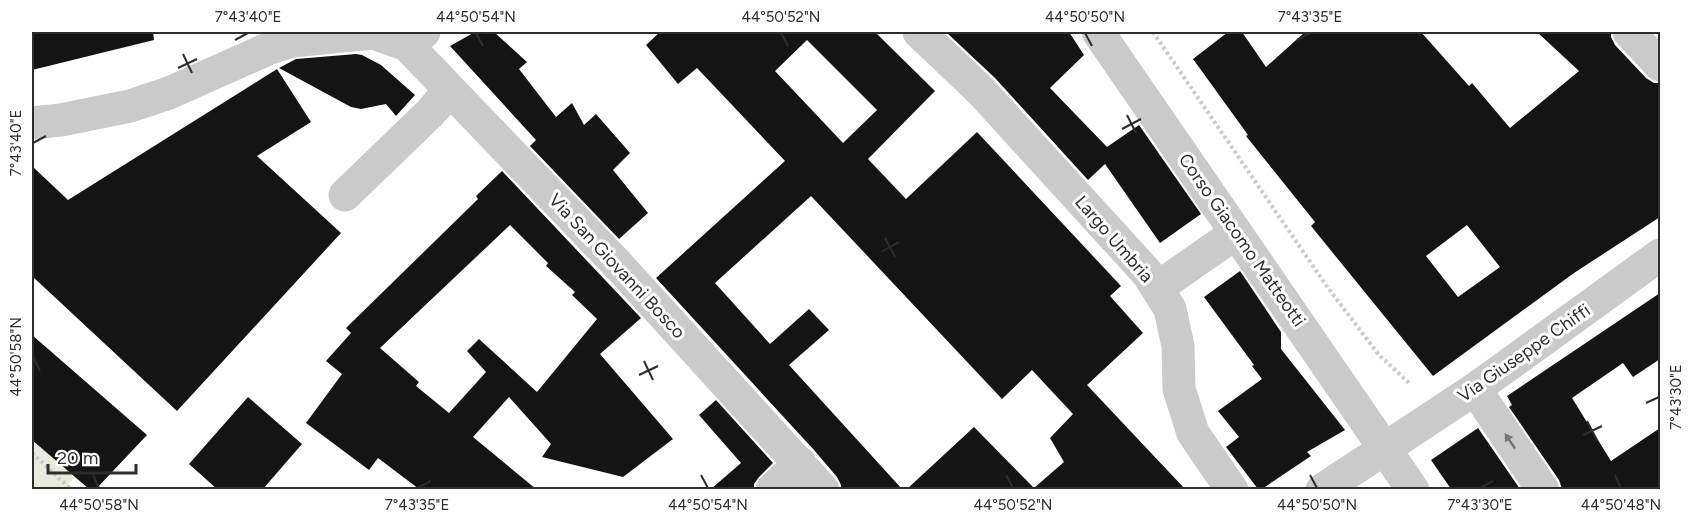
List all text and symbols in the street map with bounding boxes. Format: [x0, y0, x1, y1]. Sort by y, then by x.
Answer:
text: 7°43'40"E [215, 8, 281, 26]
text: 44°50'54"N [436, 8, 516, 26]
text: 44°50'52"N [742, 8, 820, 26]
text: 44°50'50"N [1045, 8, 1125, 26]
text: 7°43'35"E [1278, 8, 1342, 26]
text: 7°43'40"E [7, 110, 25, 176]
street label: Corso Giacomo Matteotti [1174, 149, 1310, 331]
street label: Via San Giovanni Bosco [544, 189, 690, 343]
street label: Largo Umbria [1070, 191, 1158, 287]
street label: Via Giuseppe Chiffi [1454, 299, 1594, 407]
text: 44°50'58"N [7, 317, 25, 397]
text: 7°43'30"E [1667, 364, 1685, 430]
one-way arrow [1505, 433, 1516, 449]
scale bar [48, 437, 136, 475]
text: 20 m [57, 447, 98, 469]
text: 44°50'58"N [59, 496, 139, 514]
text: 7°43'35"E [385, 496, 449, 514]
text: 44°50'54"N [668, 496, 748, 514]
text: 44°50'52"N [974, 496, 1052, 514]
text: 44°50'50"N [1277, 496, 1357, 514]
text: 7°43'30"E [1447, 496, 1513, 514]
text: 44°50'48"N [1581, 496, 1661, 514]

